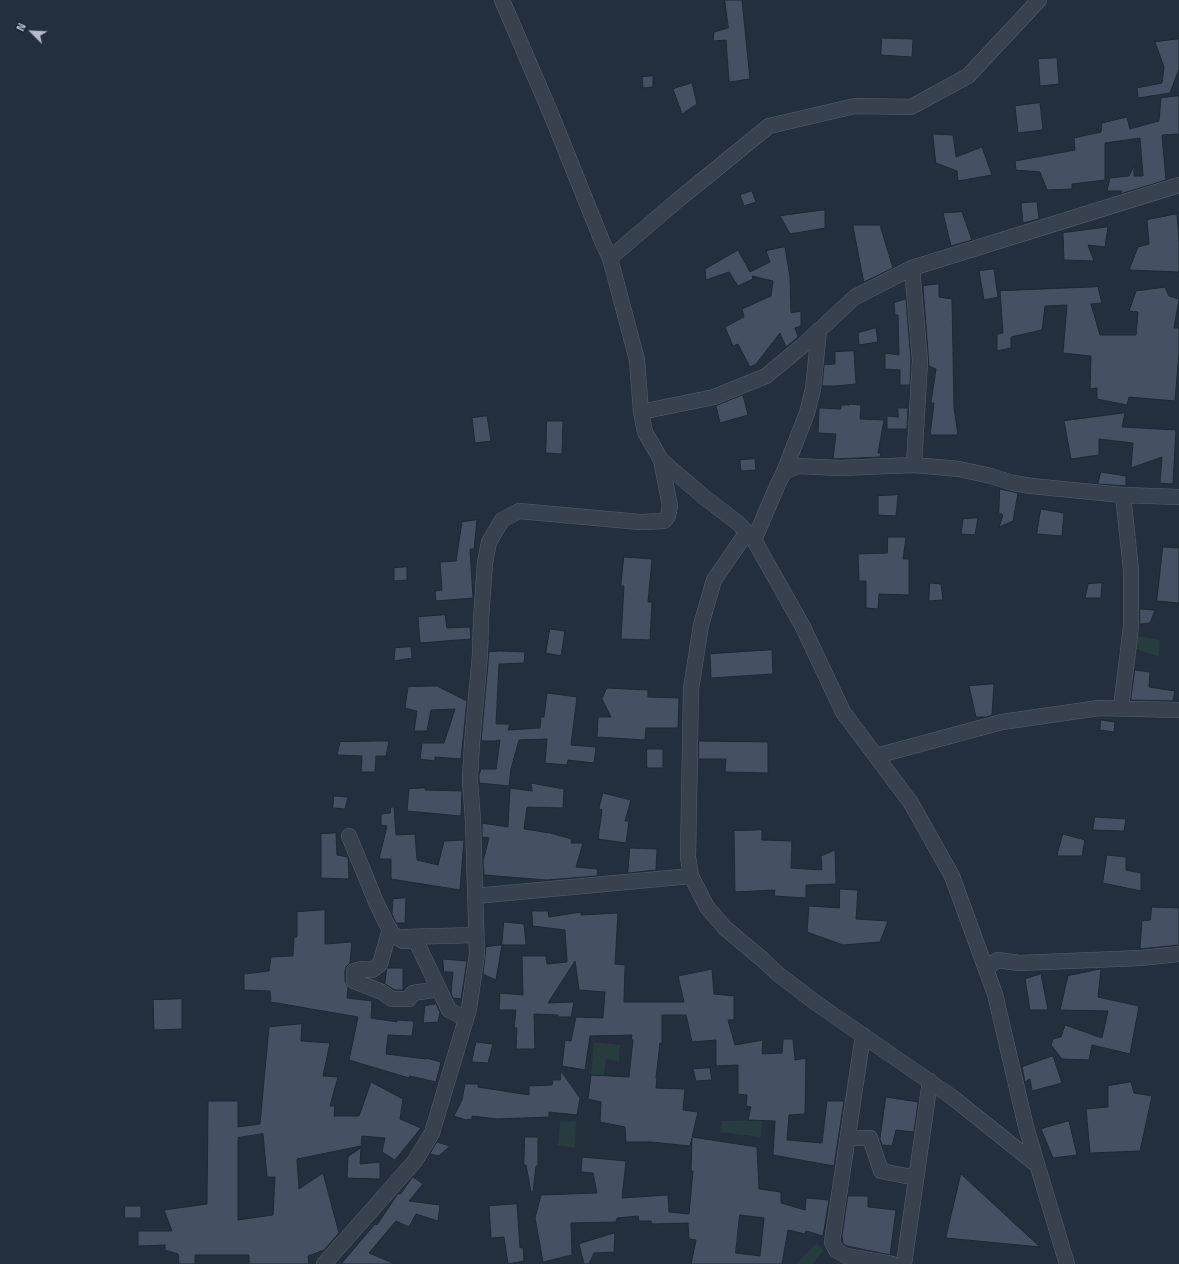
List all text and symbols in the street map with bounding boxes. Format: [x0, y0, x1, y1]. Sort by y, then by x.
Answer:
north arrow [12, 12, 52, 52]
text: N [12, 20, 30, 34]

